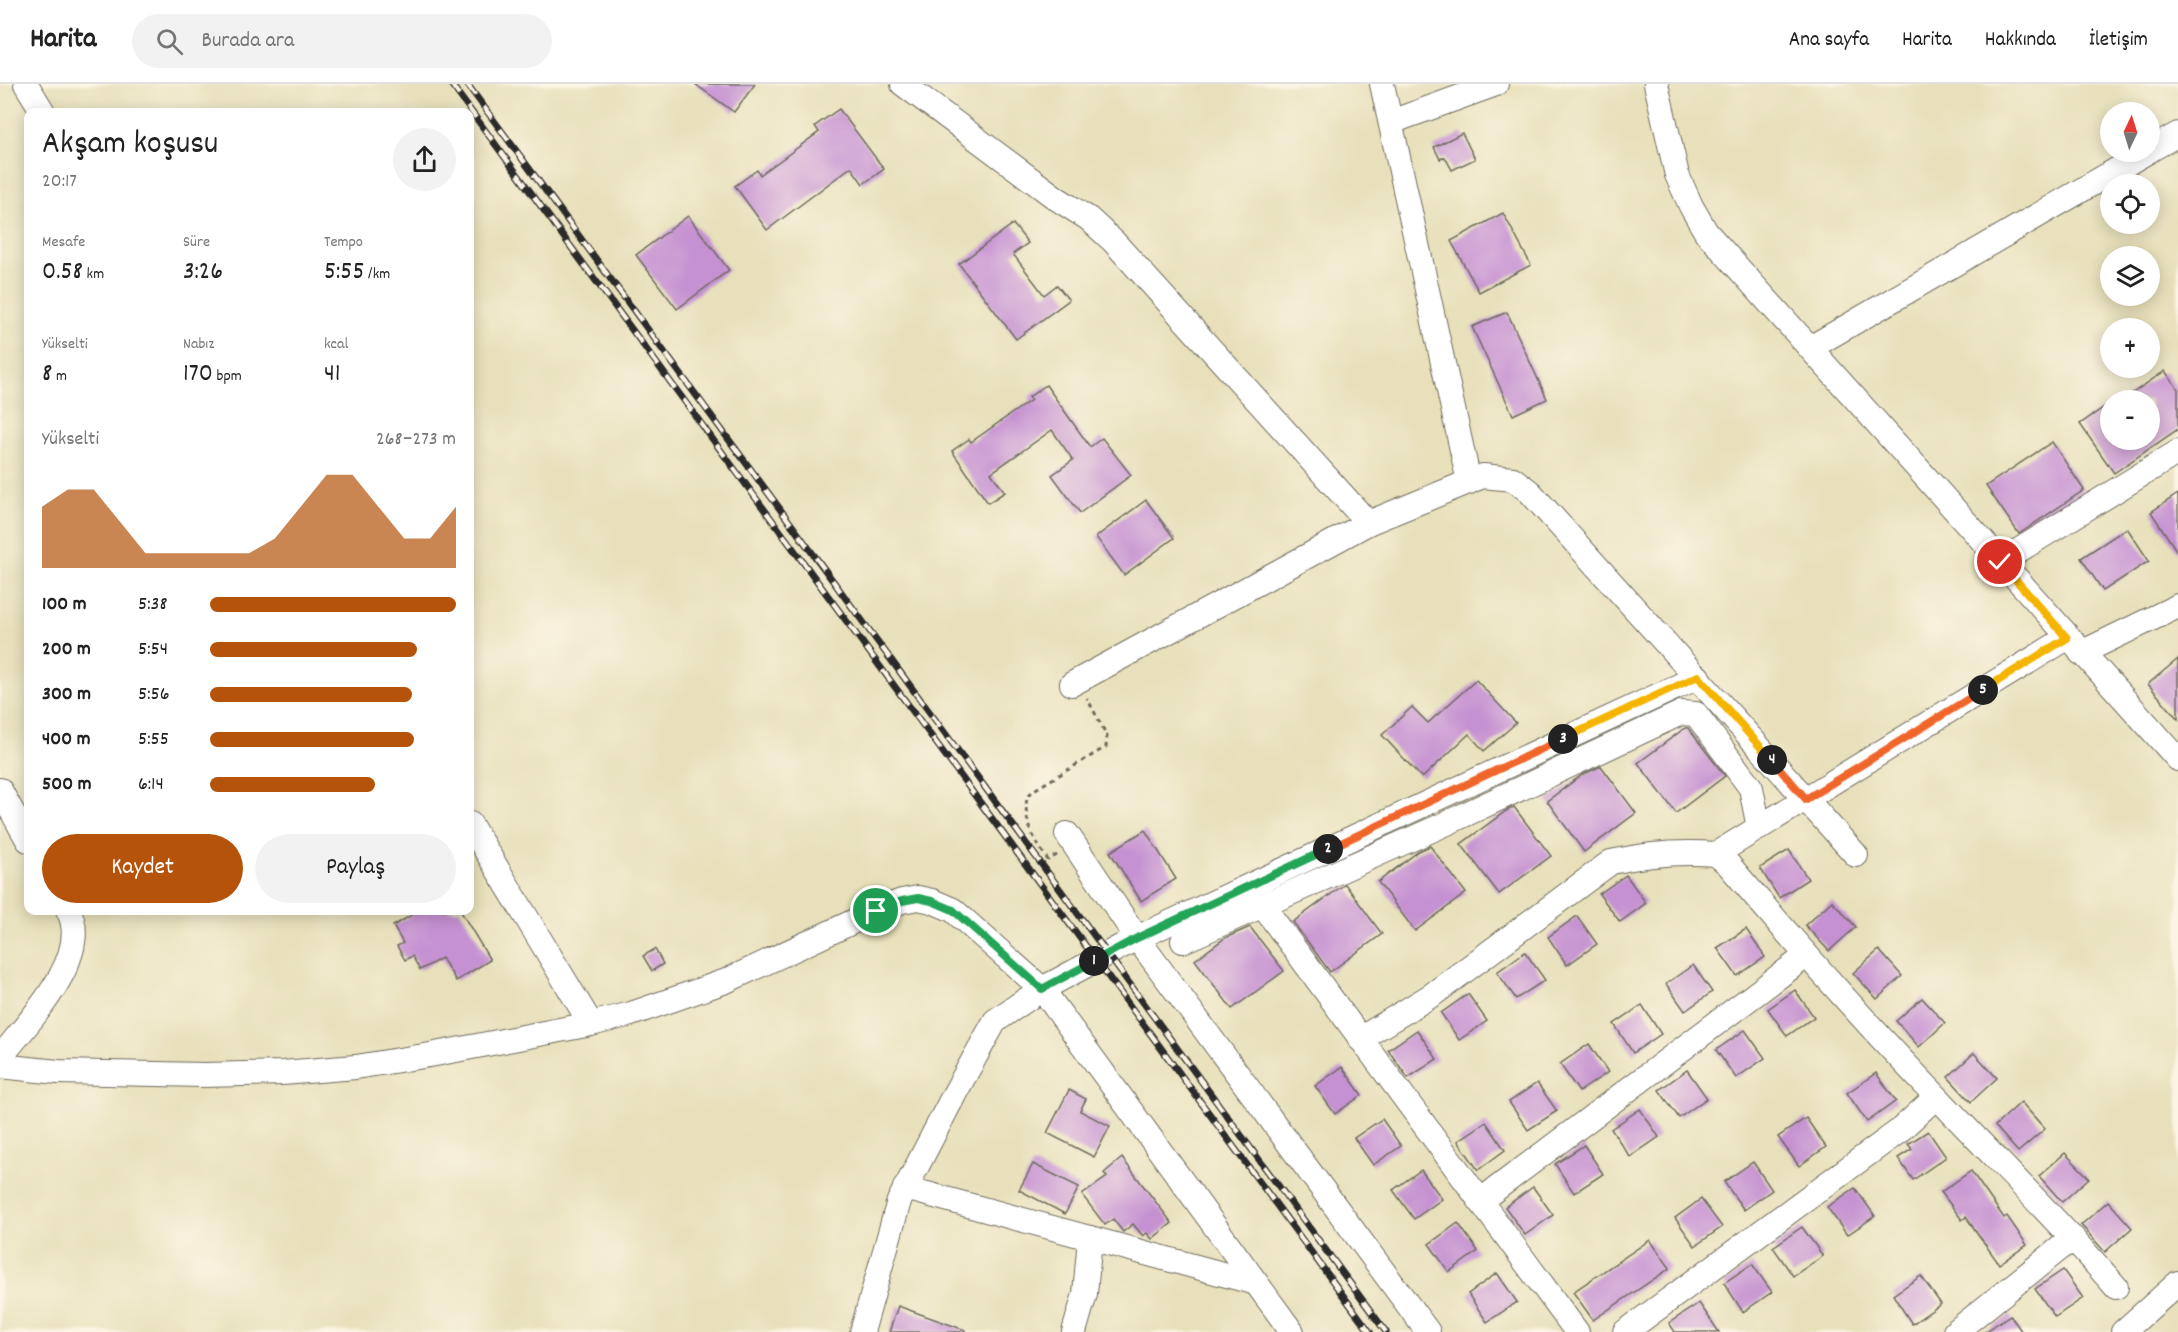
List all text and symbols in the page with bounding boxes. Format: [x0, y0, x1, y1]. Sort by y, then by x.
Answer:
search box [132, 14, 552, 68]
text: Harita [30, 21, 96, 61]
icon: search [153, 25, 186, 58]
text: Burada ara [201, 26, 294, 57]
text: Ana sayfa [1789, 26, 1869, 56]
text: Harita [1902, 26, 1952, 56]
text: Hakkında [1985, 26, 2056, 56]
text: İletişim [2089, 26, 2148, 56]
north arrow [2100, 102, 2160, 162]
map controls [2100, 102, 2160, 450]
text: Akşam koşusu [42, 122, 218, 169]
button: share [393, 128, 456, 191]
text: 20:17 [42, 168, 77, 196]
button: locate [2100, 174, 2160, 234]
text: Mesafe [42, 231, 85, 254]
text: Süre [183, 231, 210, 254]
text: Tempo [324, 231, 363, 254]
button: layers [2100, 246, 2160, 306]
text: 0.58 [42, 254, 83, 291]
text: 3:26 [183, 254, 223, 291]
text: 5:55 [324, 254, 364, 291]
text: km [83, 263, 104, 286]
text: /km [364, 263, 390, 286]
button: + [2100, 318, 2160, 378]
text: Yükselti [42, 333, 88, 356]
text: Nabız [183, 333, 214, 356]
text: kcal [324, 333, 348, 356]
text: 8 [42, 356, 52, 393]
text: 170 [183, 356, 213, 393]
text: 41 [324, 356, 340, 393]
text: m [52, 365, 67, 388]
text: bpm [213, 365, 242, 388]
button: − [2100, 390, 2160, 450]
text: Yükselti [42, 426, 99, 454]
text: 268–273 m [376, 426, 456, 454]
pin [1974, 536, 2025, 587]
icon: check [1983, 545, 2016, 578]
text: 100 m [42, 591, 87, 619]
text: 5:38 [138, 591, 167, 619]
text: 200 m [42, 636, 91, 664]
text: 5:54 [138, 636, 168, 664]
pin: 5 [1968, 675, 1998, 705]
text: 5 [1979, 678, 1987, 701]
text: 300 m [42, 681, 91, 709]
text: 5:56 [138, 681, 170, 709]
pin: 3 [1548, 724, 1578, 754]
text: 400 m [42, 726, 90, 754]
text: 5:55 [138, 726, 169, 754]
text: 3 [1559, 727, 1567, 750]
pin: 4 [1757, 745, 1787, 775]
text: 4 [1769, 748, 1775, 771]
text: 500 m [42, 771, 91, 799]
text: 6:14 [138, 771, 164, 799]
button: Kaydet [42, 834, 243, 903]
button: Paylaş [255, 834, 456, 903]
pin: 2 [1313, 834, 1343, 864]
text: 2 [1325, 837, 1332, 860]
pin [850, 885, 901, 936]
icon: arrive [859, 894, 892, 927]
pin: 1 [1079, 946, 1109, 976]
text: 1 [1092, 949, 1096, 972]

